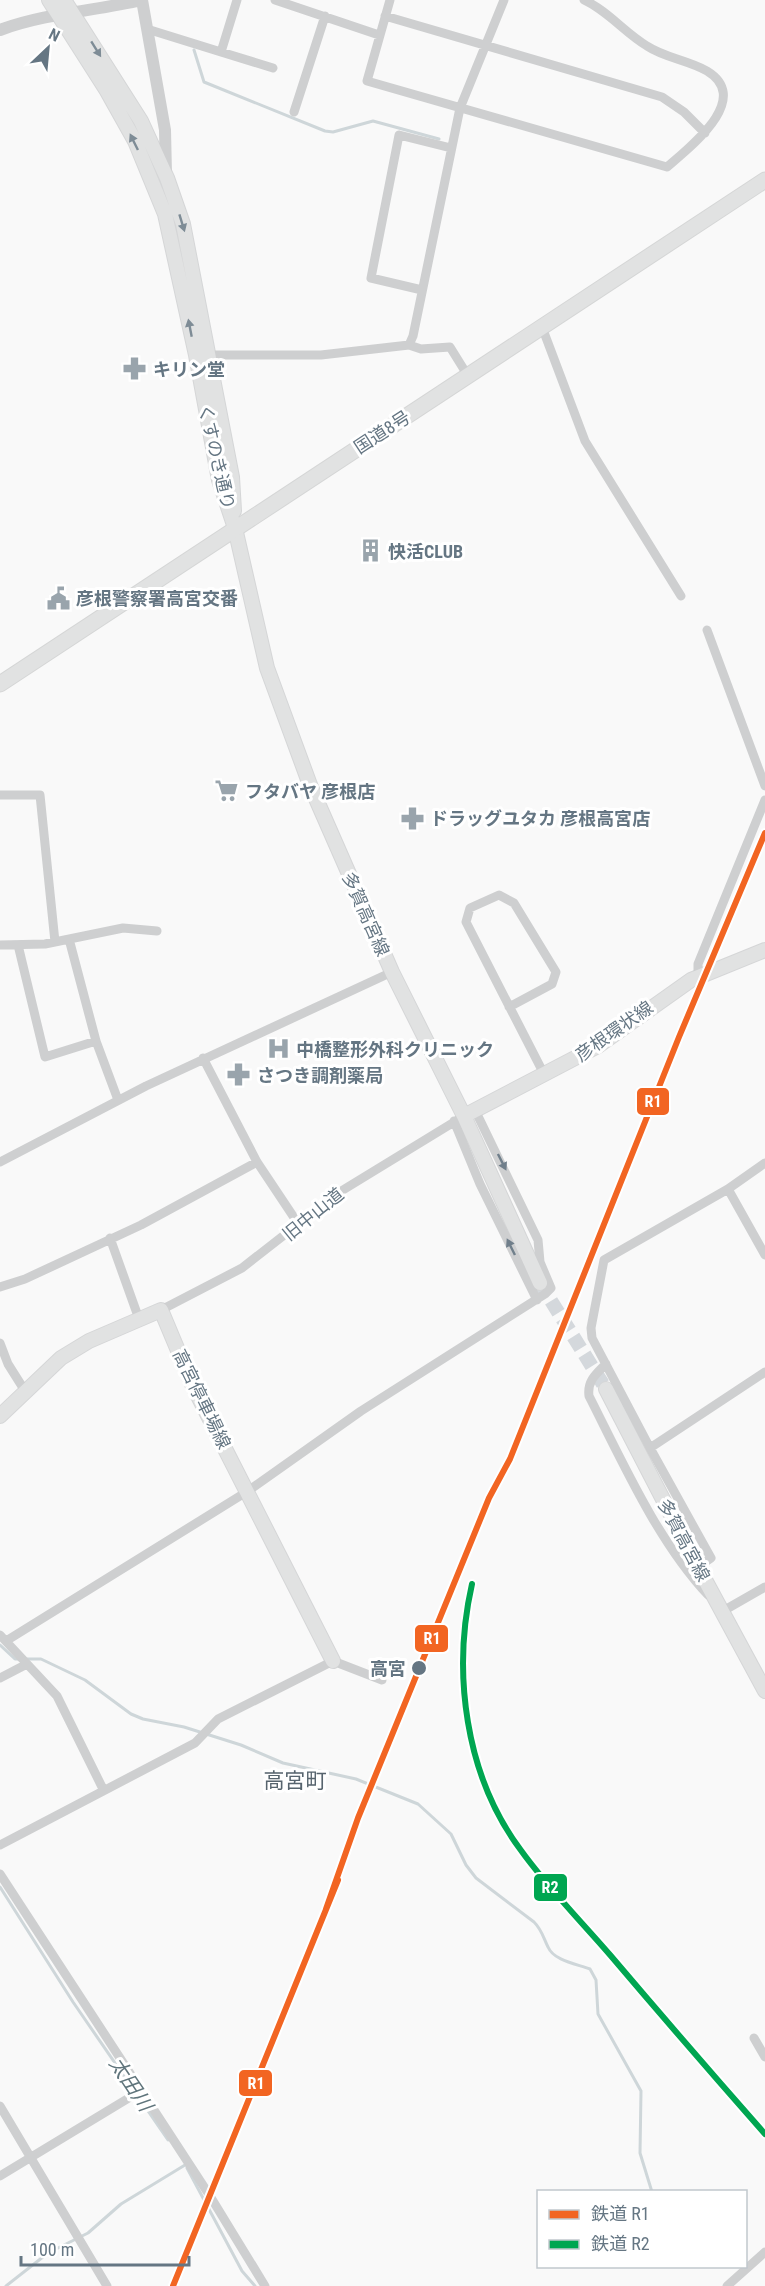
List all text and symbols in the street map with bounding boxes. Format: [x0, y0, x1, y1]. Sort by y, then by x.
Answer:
north arrow [18, 18, 78, 78]
text: N [46, 24, 63, 46]
one-way arrow [90, 41, 101, 58]
one-way arrow [130, 133, 139, 150]
one-way arrow [178, 214, 187, 232]
one-way arrow [185, 318, 194, 337]
pharmacy icon: キリン堂 [122, 356, 148, 382]
place label: キリン堂 [153, 359, 225, 380]
street label: くすのき通り [195, 402, 239, 512]
street label: 国道8号 [350, 406, 414, 458]
building icon: 快活CLUB [357, 538, 383, 564]
place label: 快活CLUB [388, 541, 463, 562]
public building icon: 彦根警察署高宮交番 [45, 585, 71, 611]
place label: 彦根警察署高宮交番 [76, 588, 238, 609]
supermarket icon: フタバヤ 彦根店 [214, 778, 240, 804]
place label: フタバヤ 彦根店 [245, 781, 375, 802]
pharmacy icon: ドラッグユタカ 彦根高宮店 [399, 805, 425, 831]
place label: ドラッグユタカ 彦根高宮店 [430, 808, 650, 829]
street label: 多賀高宮線 [338, 869, 394, 959]
street label: 彦根環状線 [571, 997, 657, 1065]
hospital icon: 中橋整形外科クリニック [265, 1036, 291, 1062]
place label: 中橋整形外科クリニック [296, 1039, 494, 1060]
pharmacy icon: さつき調剤薬局 [226, 1062, 252, 1088]
place label: さつき調剤薬局 [257, 1065, 383, 1086]
line badge: R1 [636, 1087, 670, 1116]
text: R1 [645, 1092, 661, 1111]
one-way arrow [496, 1153, 506, 1171]
street label: 旧中山道 [278, 1183, 348, 1245]
one-way arrow [506, 1239, 516, 1256]
street label: 高宮停車場線 [169, 1346, 235, 1452]
street label: 多賀高宮線 [654, 1495, 714, 1585]
line badge: R1 [414, 1624, 449, 1653]
text: R1 [424, 1629, 440, 1648]
place label: 高宮 [370, 1658, 406, 1679]
marker: 高宮 [410, 1659, 428, 1677]
district label: 高宮町 [264, 1769, 327, 1793]
line badge: R2 [533, 1873, 568, 1902]
text: R2 [542, 1878, 558, 1897]
water label: 太田川 [104, 2052, 159, 2117]
line badge: R1 [238, 2069, 273, 2097]
text: R1 [248, 2074, 264, 2093]
legend [537, 2190, 747, 2268]
text: 鉄道 R1 [591, 2203, 650, 2224]
scale bar [21, 2229, 189, 2267]
text: 鉄道 R2 [591, 2233, 650, 2254]
text: 100 m [30, 2239, 74, 2260]

